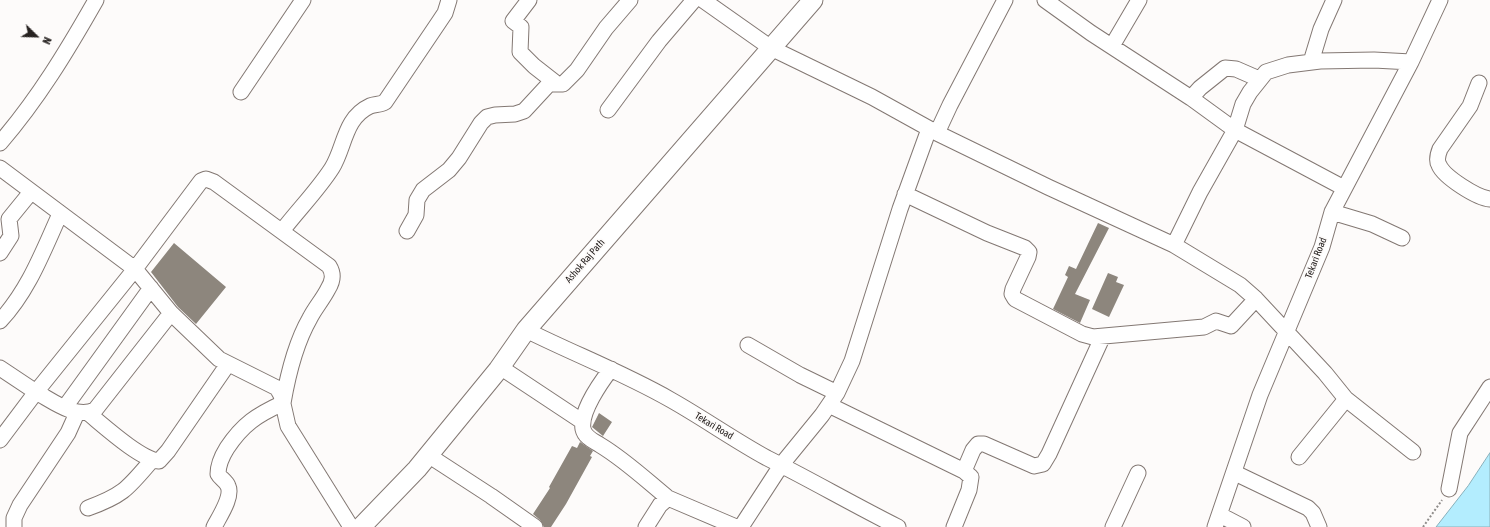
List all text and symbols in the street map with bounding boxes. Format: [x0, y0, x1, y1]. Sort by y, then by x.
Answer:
north arrow [16, 16, 56, 56]
text: N [40, 35, 54, 46]
street label: Tekari Road [1303, 236, 1329, 280]
street label: Ashok Raj Path [563, 237, 607, 285]
street label: Tekari Road [692, 410, 736, 442]

